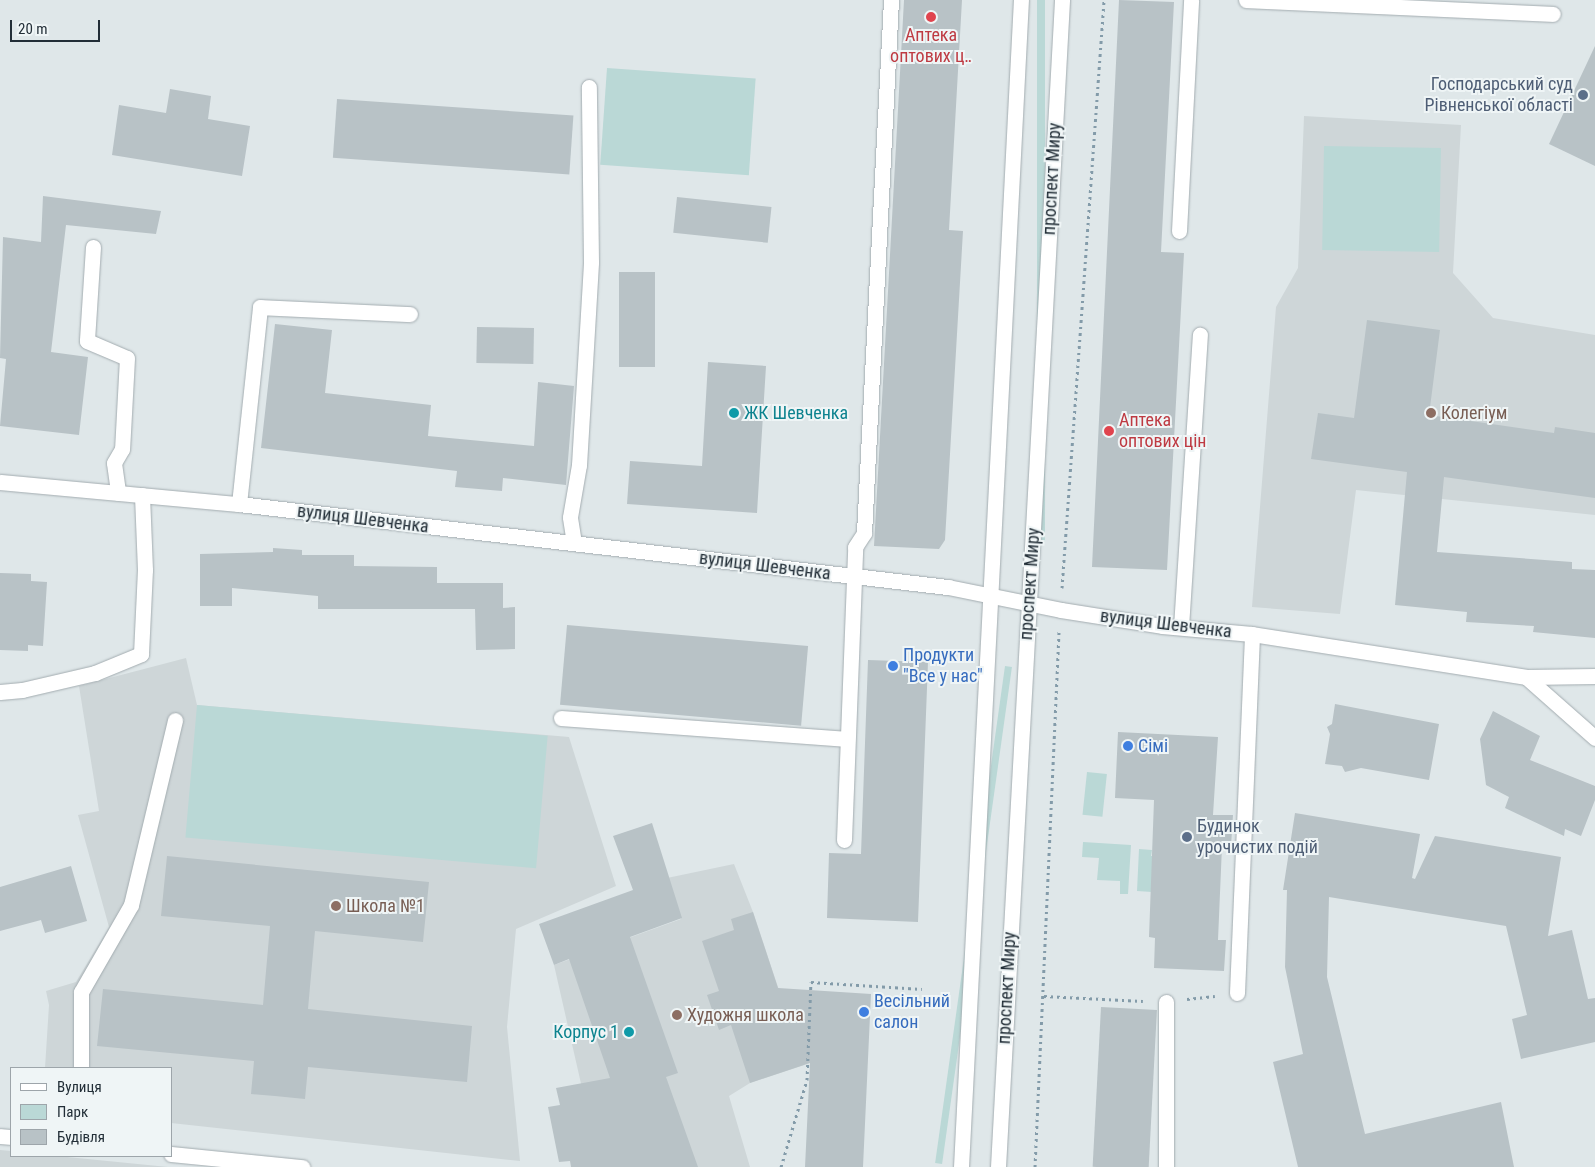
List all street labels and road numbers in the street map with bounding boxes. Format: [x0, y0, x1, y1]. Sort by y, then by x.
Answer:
street label: проспект Миру [1038, 122, 1066, 236]
street label: вулиця Шевченка [296, 500, 430, 538]
street label: проспект Миру [1015, 527, 1045, 641]
street label: вулиця Шевченка [698, 547, 832, 585]
street label: вулиця Шевченка [1099, 605, 1233, 643]
street label: проспект Миру [993, 931, 1021, 1045]

